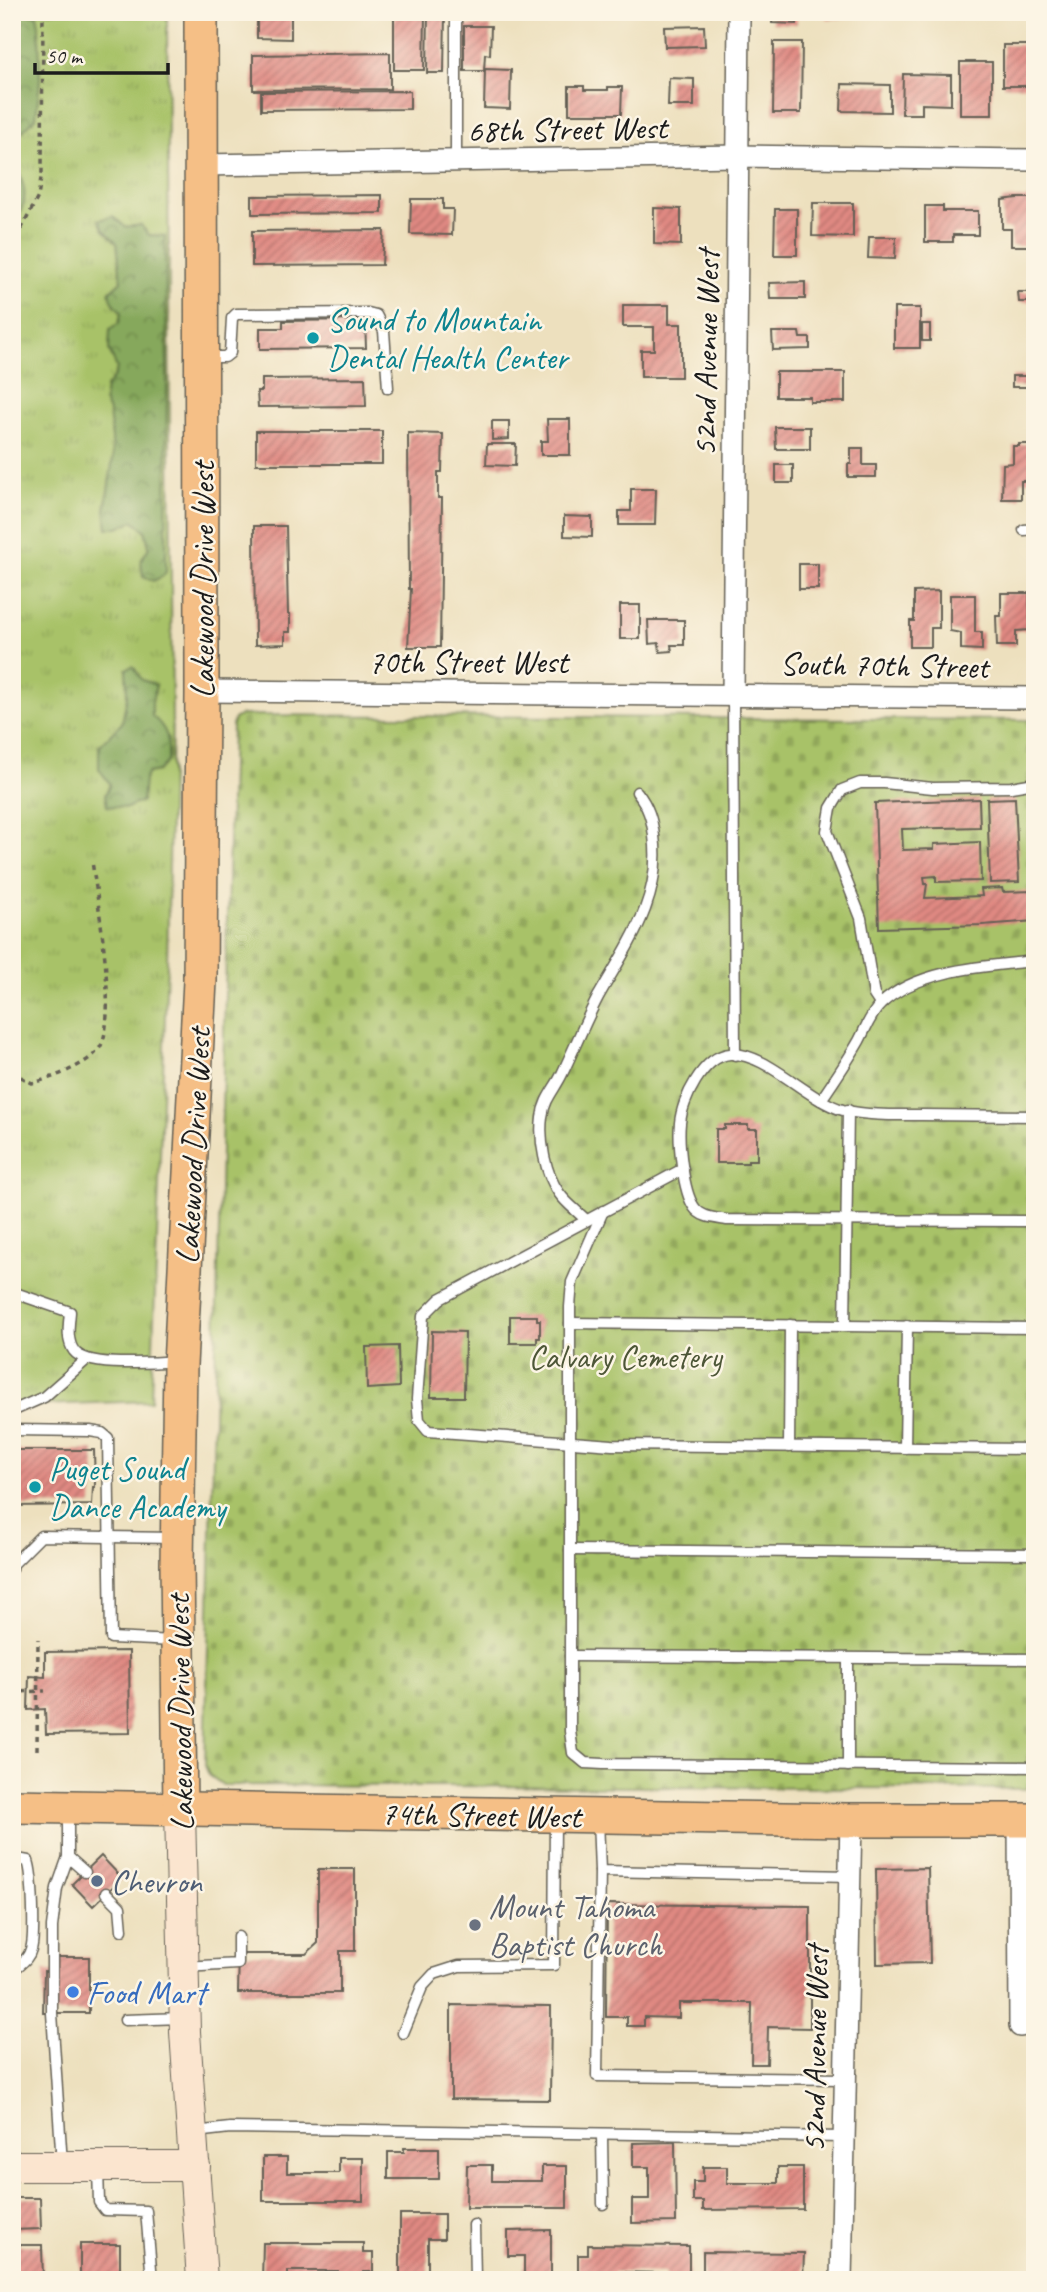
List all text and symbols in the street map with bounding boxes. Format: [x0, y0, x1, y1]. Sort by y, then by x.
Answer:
scale bar [35, 32, 168, 76]
text: 50 m [46, 43, 84, 69]
street label: 68th Street West [467, 106, 670, 152]
street label: 52nd Avenue West [683, 245, 729, 457]
place label: Sound to Mountain Dental Health Center [327, 299, 571, 379]
marker: Sound to Mountain Dental Health Center [305, 330, 321, 346]
street label: Lakewood Drive West [182, 459, 224, 698]
street label: 70th Street West [368, 641, 571, 683]
street label: South 70th Street [779, 642, 992, 688]
street label: Lakewood Drive West [166, 1024, 220, 1265]
park label: Calvary Cemetery [529, 1336, 724, 1378]
place label: Puget Sound Dance Academy [49, 1448, 228, 1528]
marker: Puget Sound Dance Academy [27, 1479, 43, 1495]
street label: Lakewood Drive West [157, 1591, 203, 1831]
street label: 74th Street West [381, 1792, 584, 1838]
place label: Chevron [111, 1861, 203, 1903]
marker: Chevron [89, 1873, 105, 1889]
place label: Mount Tahoma Baptist Church [489, 1886, 664, 1966]
marker: Mount Tahoma Baptist Church [467, 1917, 483, 1933]
street label: 52nd Avenue West [792, 1941, 838, 2153]
place label: Food Mart [87, 1972, 210, 2014]
marker: Food Mart [65, 1984, 81, 2000]

